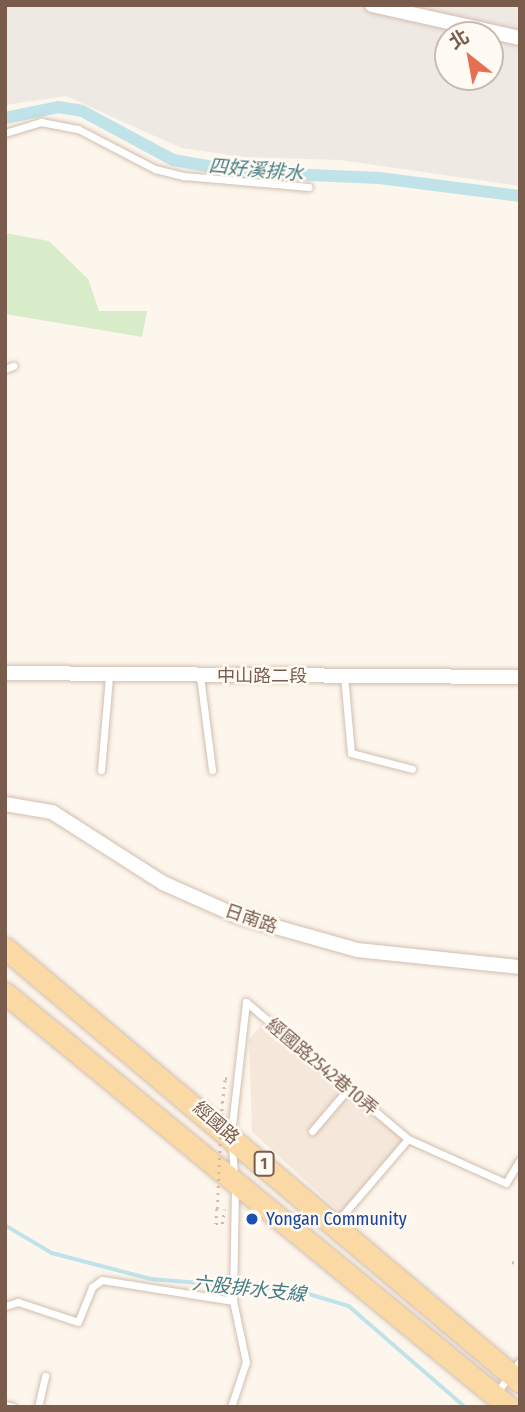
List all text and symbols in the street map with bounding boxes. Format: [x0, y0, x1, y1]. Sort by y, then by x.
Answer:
north arrow [434, 21, 504, 91]
text: 北 [445, 25, 473, 54]
water label: 四好溪排水 [208, 155, 304, 185]
street label: 中山路二段 [217, 665, 307, 687]
street label: 日南路 [222, 900, 280, 938]
street label: 經國路2542巷10弄 [262, 1014, 382, 1120]
street label: 經國路 [189, 1097, 243, 1149]
road number: 1 [254, 1152, 274, 1176]
place label: Yongan Community [266, 1208, 407, 1230]
marker: Yongan Community [244, 1211, 260, 1227]
water label: 六股排水支線 [191, 1272, 307, 1306]

